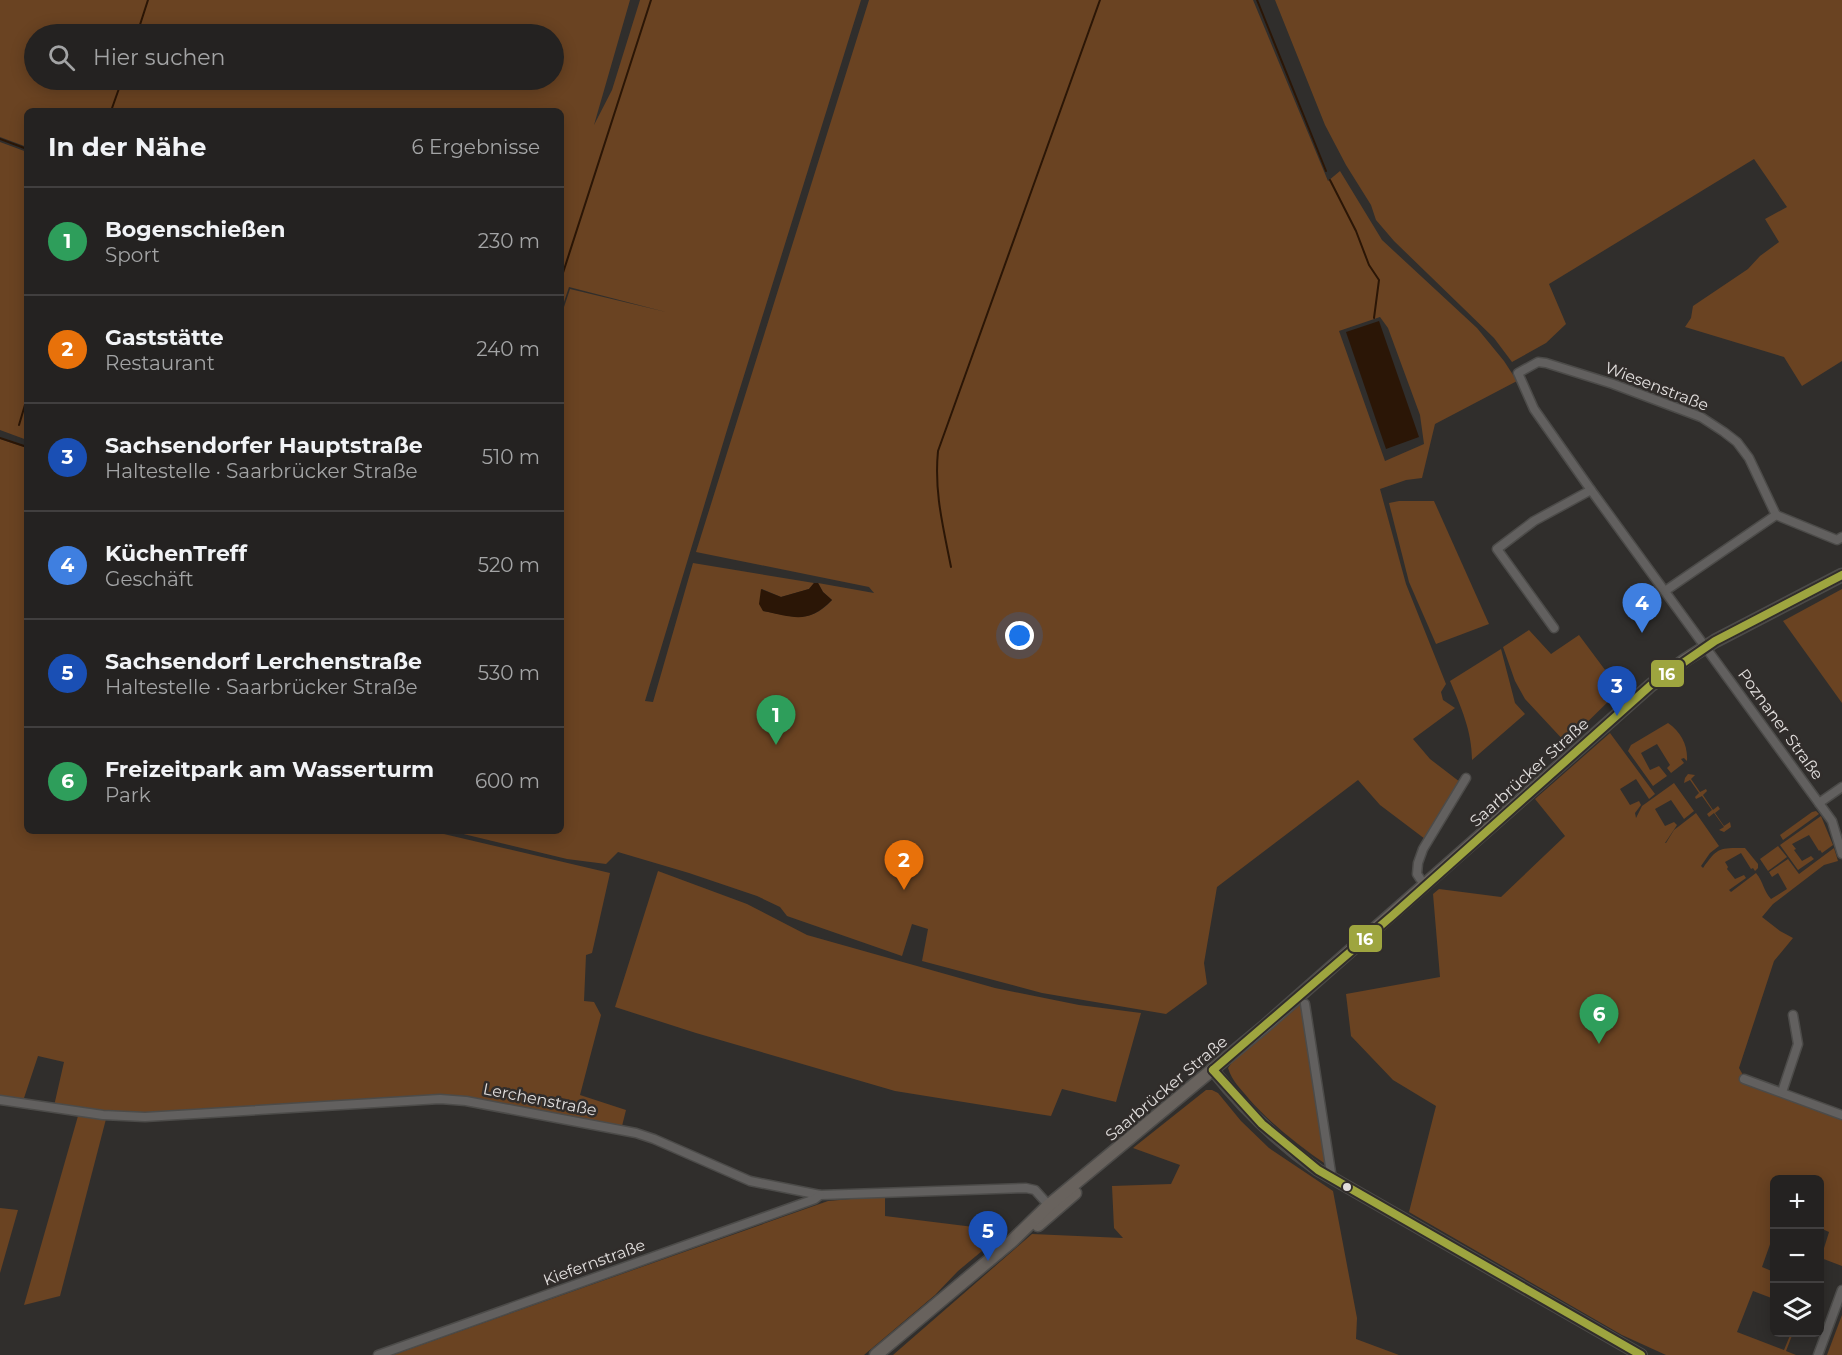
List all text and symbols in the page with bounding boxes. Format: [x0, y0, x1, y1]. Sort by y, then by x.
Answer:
search box [24, 24, 564, 90]
icon: search [45, 41, 78, 74]
text: Hier suchen [93, 44, 225, 71]
text: In der Nähe [48, 131, 206, 163]
text: 6 Ergebnisse [412, 135, 540, 159]
text: Bogenschießen [105, 216, 285, 243]
text: 1 [64, 229, 71, 253]
text: 230 m [478, 229, 540, 253]
text: Sport [105, 243, 160, 267]
text: Gaststätte [105, 324, 224, 351]
text: 2 [62, 337, 73, 361]
text: 240 m [476, 337, 540, 361]
text: Restaurant [105, 351, 215, 375]
street label: Wiesenstraße [1602, 358, 1711, 415]
text: Sachsendorfer Hauptstraße [105, 432, 423, 459]
text: 3 [62, 445, 73, 469]
text: 510 m [482, 445, 540, 469]
text: Haltestelle · Saarbrücker Straße [105, 459, 418, 483]
text: KüchenTreff [105, 540, 247, 567]
text: 4 [61, 553, 74, 577]
text: 520 m [478, 553, 540, 577]
text: Geschäft [105, 567, 194, 591]
pin: 4 [1622, 584, 1662, 633]
your location [1005, 621, 1034, 650]
text: Sachsendorf Lerchenstraße [105, 648, 422, 675]
line badge: 16 [1650, 659, 1685, 688]
text: 5 [62, 661, 73, 685]
text: 530 m [478, 661, 540, 685]
text: 16 [1659, 665, 1675, 684]
street label: Poznaner Straße [1734, 665, 1827, 784]
pin: 3 [1598, 666, 1636, 716]
text: Haltestelle · Saarbrücker Straße [105, 675, 418, 699]
pin: 1 [756, 696, 796, 745]
street label: Saarbrücker Straße [1466, 714, 1593, 831]
text: Freizeitpark am Wasserturm [105, 756, 434, 783]
text: 6 [61, 769, 74, 793]
text: 600 m [475, 769, 540, 793]
text: Park [105, 783, 151, 807]
pin: 2 [884, 840, 924, 890]
line badge: 16 [1348, 924, 1383, 953]
text: 16 [1357, 930, 1373, 949]
pin: 6 [1580, 994, 1618, 1044]
street label: Saarbrücker Straße [1101, 1032, 1231, 1145]
street label: Lerchenstraße [482, 1079, 598, 1120]
map controls [1770, 1175, 1824, 1337]
button: + [1770, 1175, 1824, 1229]
unlabelled marker [1341, 1181, 1353, 1193]
pin: 5 [968, 1212, 1008, 1261]
button: − [1770, 1229, 1824, 1283]
street label: Kiefernstraße [541, 1235, 648, 1290]
button: layers [1770, 1283, 1824, 1337]

